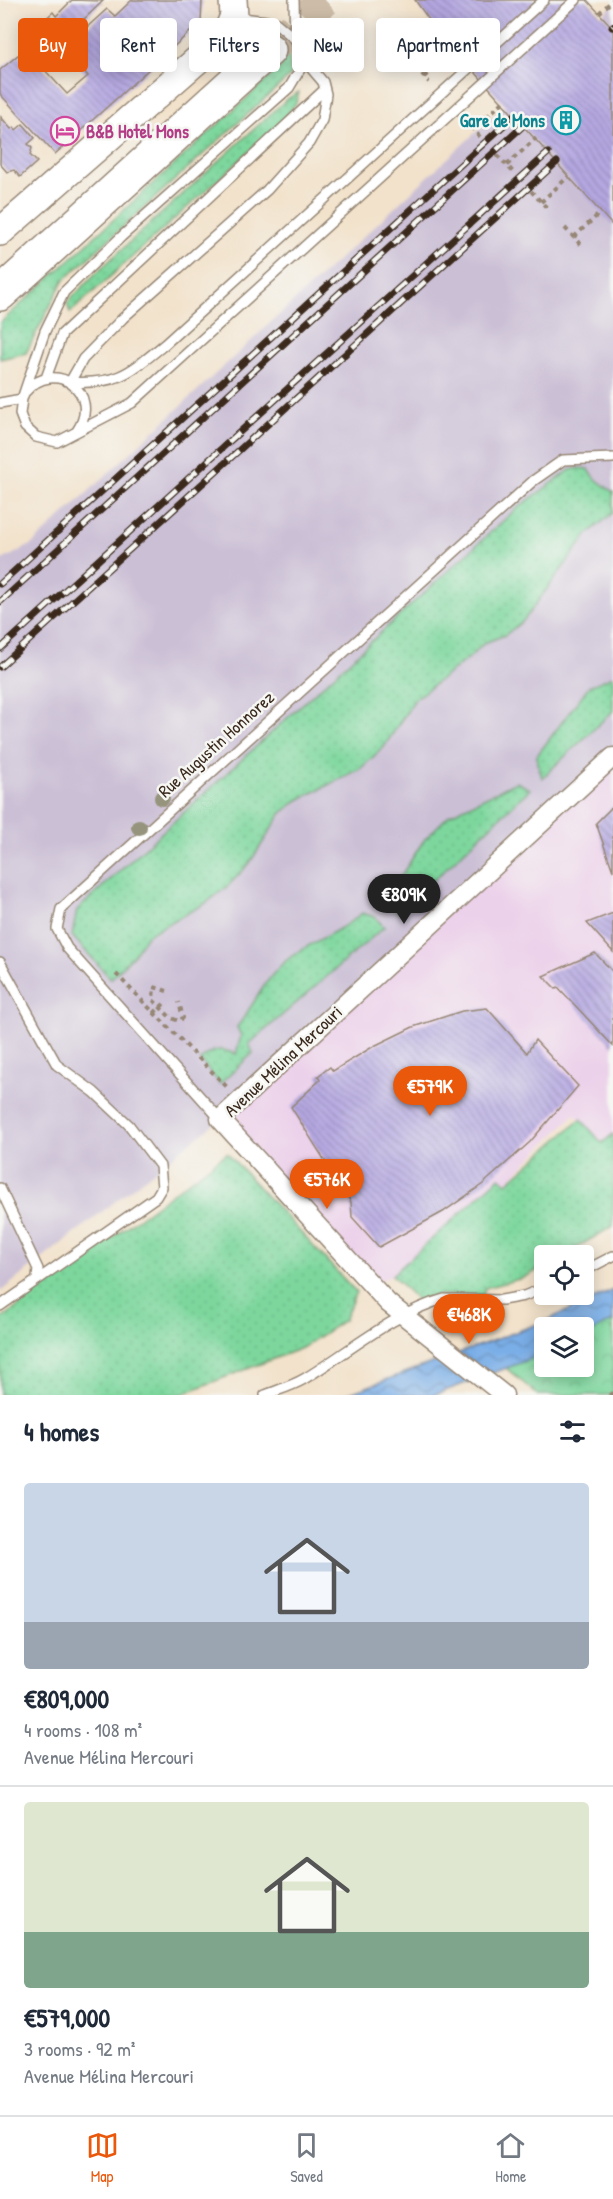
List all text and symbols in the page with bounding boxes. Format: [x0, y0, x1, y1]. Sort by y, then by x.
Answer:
chip: Buy [18, 18, 88, 72]
chip: Rent [100, 18, 177, 72]
chip: Filters [189, 18, 280, 72]
chip: New [292, 18, 364, 72]
chip: Apartment [376, 18, 500, 72]
building icon: Gare de Mons [550, 104, 582, 136]
place label: Gare de Mons [460, 108, 545, 133]
hotel icon: B&B Hotel Mons [49, 115, 81, 147]
place label: B&B Hotel Mons [86, 119, 189, 144]
street label: Rue Augustin Honnorez [153, 685, 280, 803]
pin: €809K [362, 874, 446, 925]
text: €809K [381, 880, 427, 907]
street label: Avenue Mélina Mercouri [219, 1000, 347, 1122]
pin: €579K [388, 1066, 472, 1117]
text: €579K [407, 1072, 453, 1099]
pin: €576K [285, 1159, 369, 1210]
text: €576K [304, 1165, 350, 1192]
map controls [534, 1245, 594, 1377]
button: locate [534, 1245, 594, 1305]
pin: €468K [427, 1294, 511, 1345]
text: €468K [447, 1300, 491, 1327]
button: layers [534, 1317, 594, 1377]
text: 4 homes [24, 1414, 99, 1449]
icon: filters [556, 1415, 589, 1448]
icon: home [253, 1522, 361, 1630]
text: €809,000 [24, 1681, 109, 1716]
text: 4 rooms · 108 m² [24, 1716, 142, 1743]
text: Avenue Mélina Mercouri [24, 1743, 194, 1770]
icon: home [253, 1841, 361, 1949]
text: €579,000 [24, 2000, 110, 2035]
text: 3 rooms · 92 m² [24, 2035, 135, 2062]
text: Avenue Mélina Mercouri [24, 2062, 194, 2089]
tab: Map [86, 2129, 119, 2187]
tab: Saved [290, 2129, 323, 2187]
tab: Home [494, 2129, 527, 2187]

